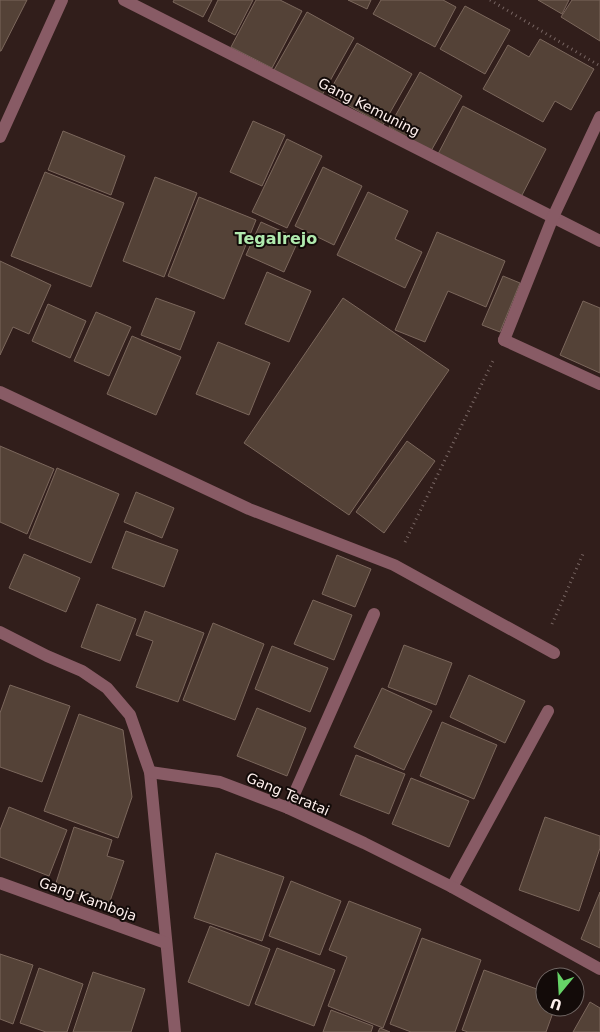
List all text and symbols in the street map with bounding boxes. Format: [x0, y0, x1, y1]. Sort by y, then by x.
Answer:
street label: Gang Kemuning [316, 74, 422, 140]
district label: Tegalrejo [235, 229, 317, 248]
street label: Gang Teratai [244, 769, 332, 819]
street label: Gang Kamboja [37, 874, 139, 924]
north arrow [535, 967, 585, 1017]
text: U [548, 995, 564, 1014]

